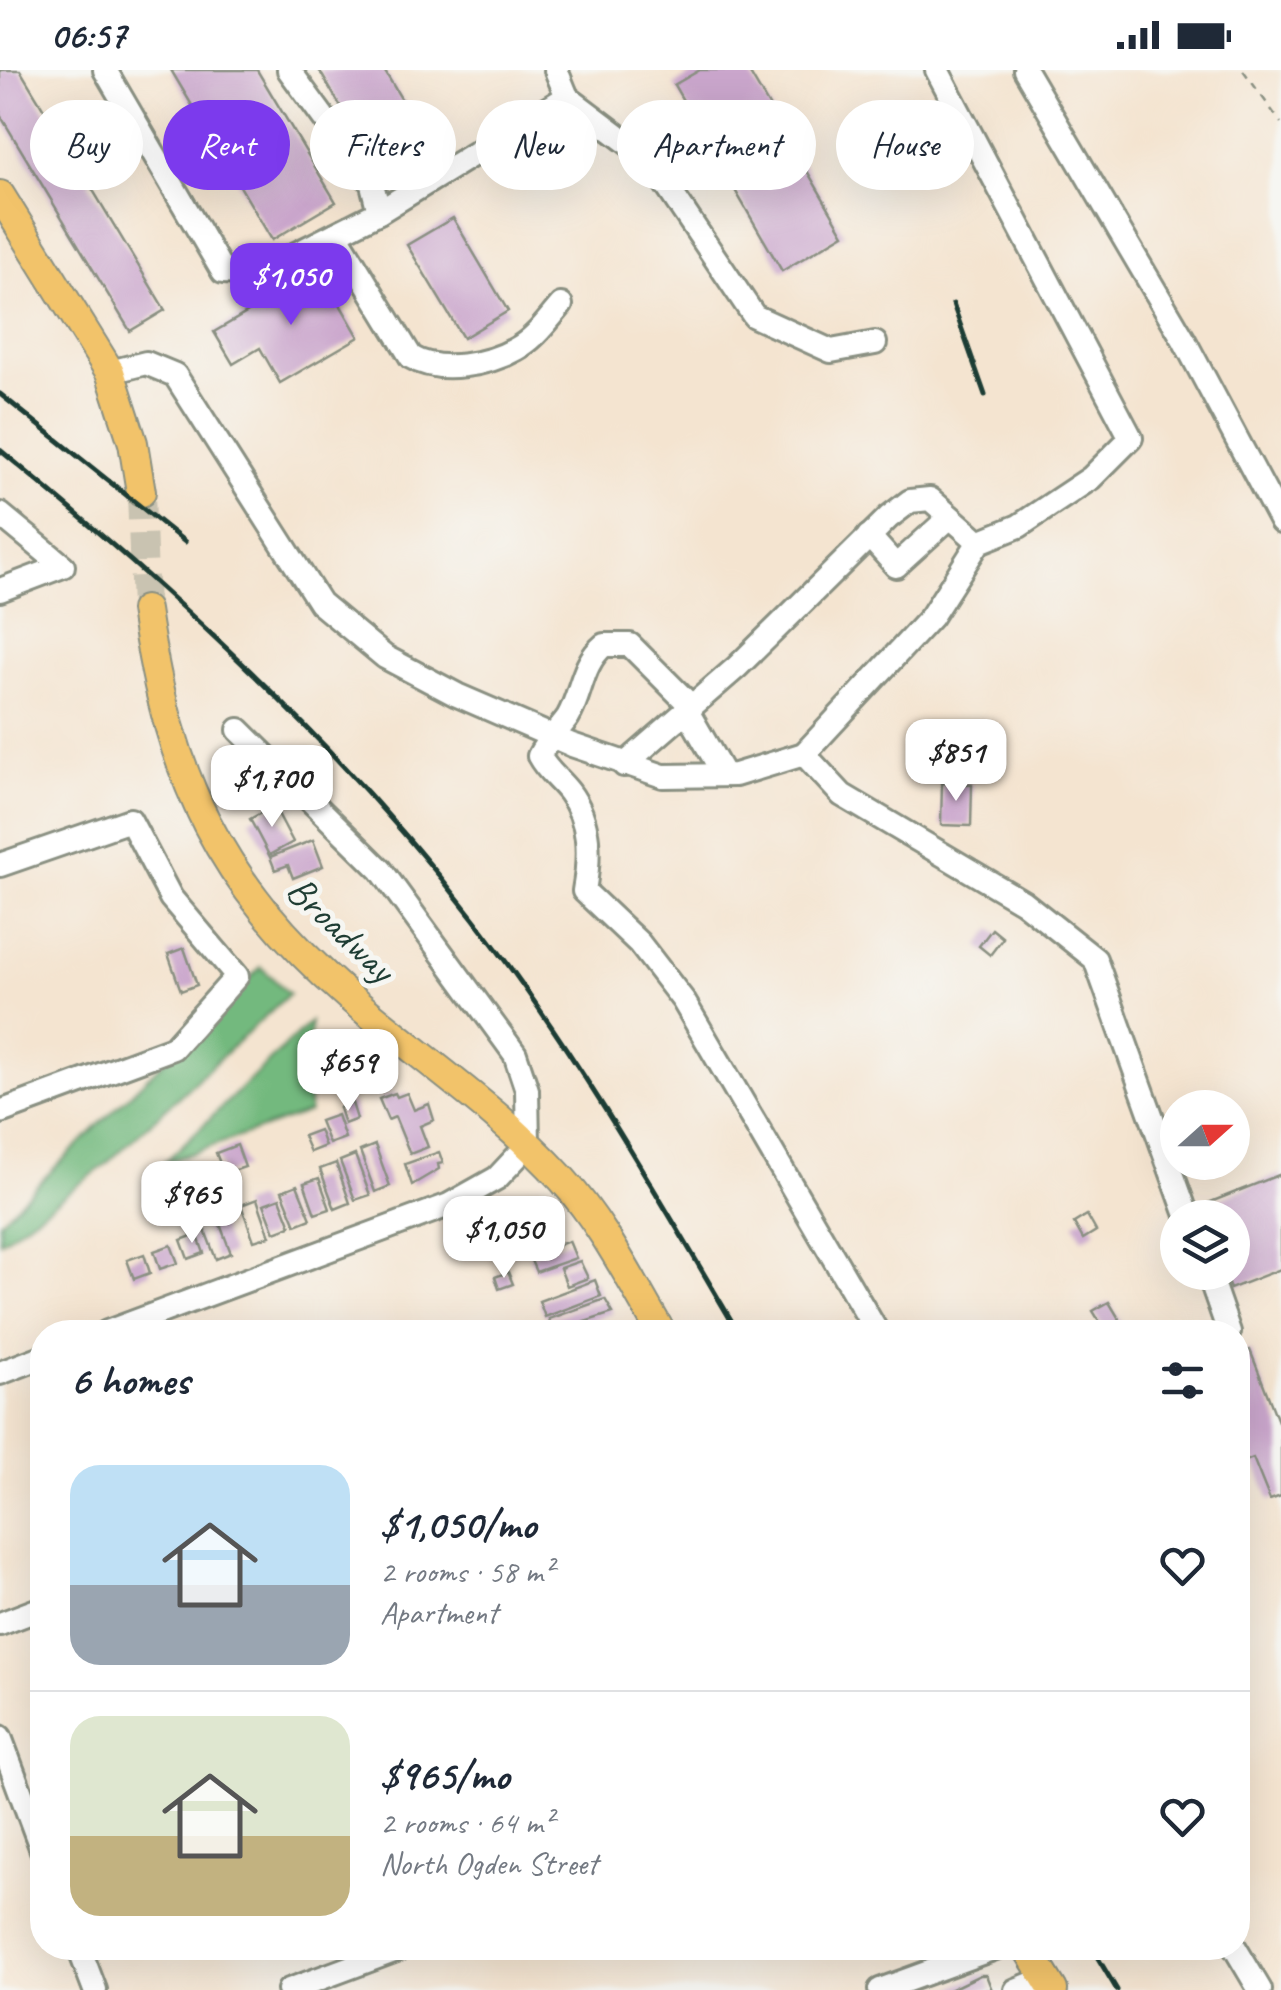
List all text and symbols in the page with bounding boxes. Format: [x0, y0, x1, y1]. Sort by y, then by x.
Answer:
text: 06:57 [50, 12, 126, 59]
chip: Buy [30, 100, 143, 190]
chip: Rent [163, 100, 290, 190]
chip: Filters [310, 100, 456, 190]
chip: New [476, 100, 597, 190]
chip: Apartment [617, 100, 816, 190]
chip: House [836, 100, 974, 190]
pin: $1,050 [210, 243, 372, 328]
text: $1,050 [252, 255, 330, 296]
pin: $851 [897, 719, 1015, 804]
text: $851 [927, 731, 985, 772]
pin: $1,700 [191, 745, 353, 830]
text: $1,700 [233, 757, 311, 798]
street label: Broadway [276, 865, 408, 995]
pin: $659 [289, 1029, 407, 1114]
text: $659 [319, 1041, 377, 1082]
north arrow [1160, 1090, 1250, 1180]
map controls [1160, 1090, 1250, 1290]
pin: $965 [133, 1161, 251, 1246]
text: $965 [163, 1173, 221, 1214]
pin: $1,050 [423, 1196, 585, 1281]
button: layers [1160, 1200, 1250, 1290]
text: $1,050 [465, 1208, 543, 1249]
icon: filters [1155, 1353, 1210, 1408]
text: 6 homes [70, 1354, 189, 1407]
text: $1,050/mo [380, 1498, 536, 1551]
icon: home [150, 1505, 270, 1625]
icon: heart [1155, 1538, 1210, 1593]
text: 2 rooms · 58 m² [380, 1551, 553, 1592]
text: Apartment [380, 1592, 498, 1633]
text: $965/mo [380, 1749, 509, 1802]
icon: home [150, 1756, 270, 1876]
icon: heart [1155, 1789, 1210, 1844]
text: 2 rooms · 64 m² [380, 1802, 553, 1843]
text: North Ogden Street [380, 1843, 598, 1884]

